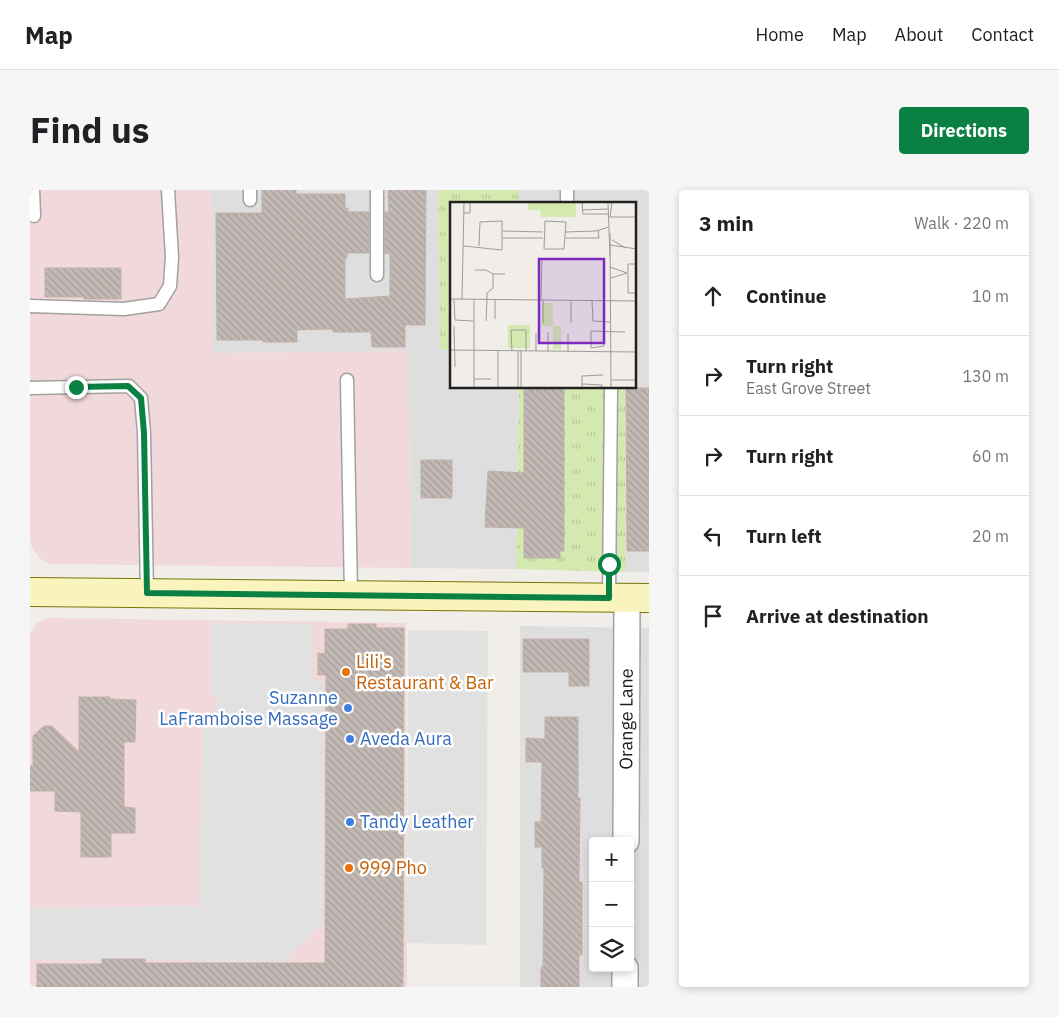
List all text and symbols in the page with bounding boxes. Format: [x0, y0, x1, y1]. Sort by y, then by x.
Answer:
text: Map [25, 19, 73, 51]
text: Home [756, 23, 804, 46]
text: Map [832, 23, 867, 46]
text: About [895, 23, 943, 46]
text: Contact [971, 23, 1034, 46]
text: Find us [30, 107, 149, 153]
button: Directions [899, 107, 1029, 154]
inset map [450, 202, 636, 389]
text: 3 min [699, 209, 754, 237]
text: Walk · 220 m [914, 213, 1009, 233]
icon: ahead [699, 282, 727, 310]
text: Continue [746, 284, 826, 308]
text: 10 m [972, 286, 1009, 306]
text: Turn right [746, 354, 833, 378]
icon: right [699, 362, 727, 390]
text: 130 m [962, 366, 1009, 386]
route end [65, 376, 88, 399]
text: East Grove Street [746, 378, 871, 398]
icon: right [699, 442, 727, 470]
text: Turn right [746, 444, 833, 468]
text: 60 m [972, 446, 1009, 466]
icon: left [699, 522, 727, 550]
text: Turn left [746, 524, 822, 548]
text: 20 m [972, 526, 1009, 546]
route start [598, 553, 621, 576]
icon: arrive [699, 602, 727, 630]
text: Arrive at destination [746, 604, 929, 628]
place label: Lili's Restaurant & Bar [356, 650, 494, 694]
marker: Lili's Restaurant & Bar [340, 666, 352, 678]
street label: Orange Lane [614, 668, 638, 770]
place label: Suzanne LaFramboise Massage [159, 686, 338, 730]
marker: Suzanne LaFramboise Massage [342, 702, 354, 714]
place label: Aveda Aura [360, 727, 452, 750]
marker: Aveda Aura [344, 733, 356, 745]
place label: Tandy Leather [360, 810, 474, 833]
marker: Tandy Leather [344, 816, 356, 828]
map controls [589, 837, 634, 972]
button: + [589, 837, 634, 882]
place label: 999 Pho [359, 856, 427, 879]
marker: 999 Pho [343, 862, 355, 874]
button: − [589, 882, 634, 927]
button: layers [589, 927, 634, 972]

